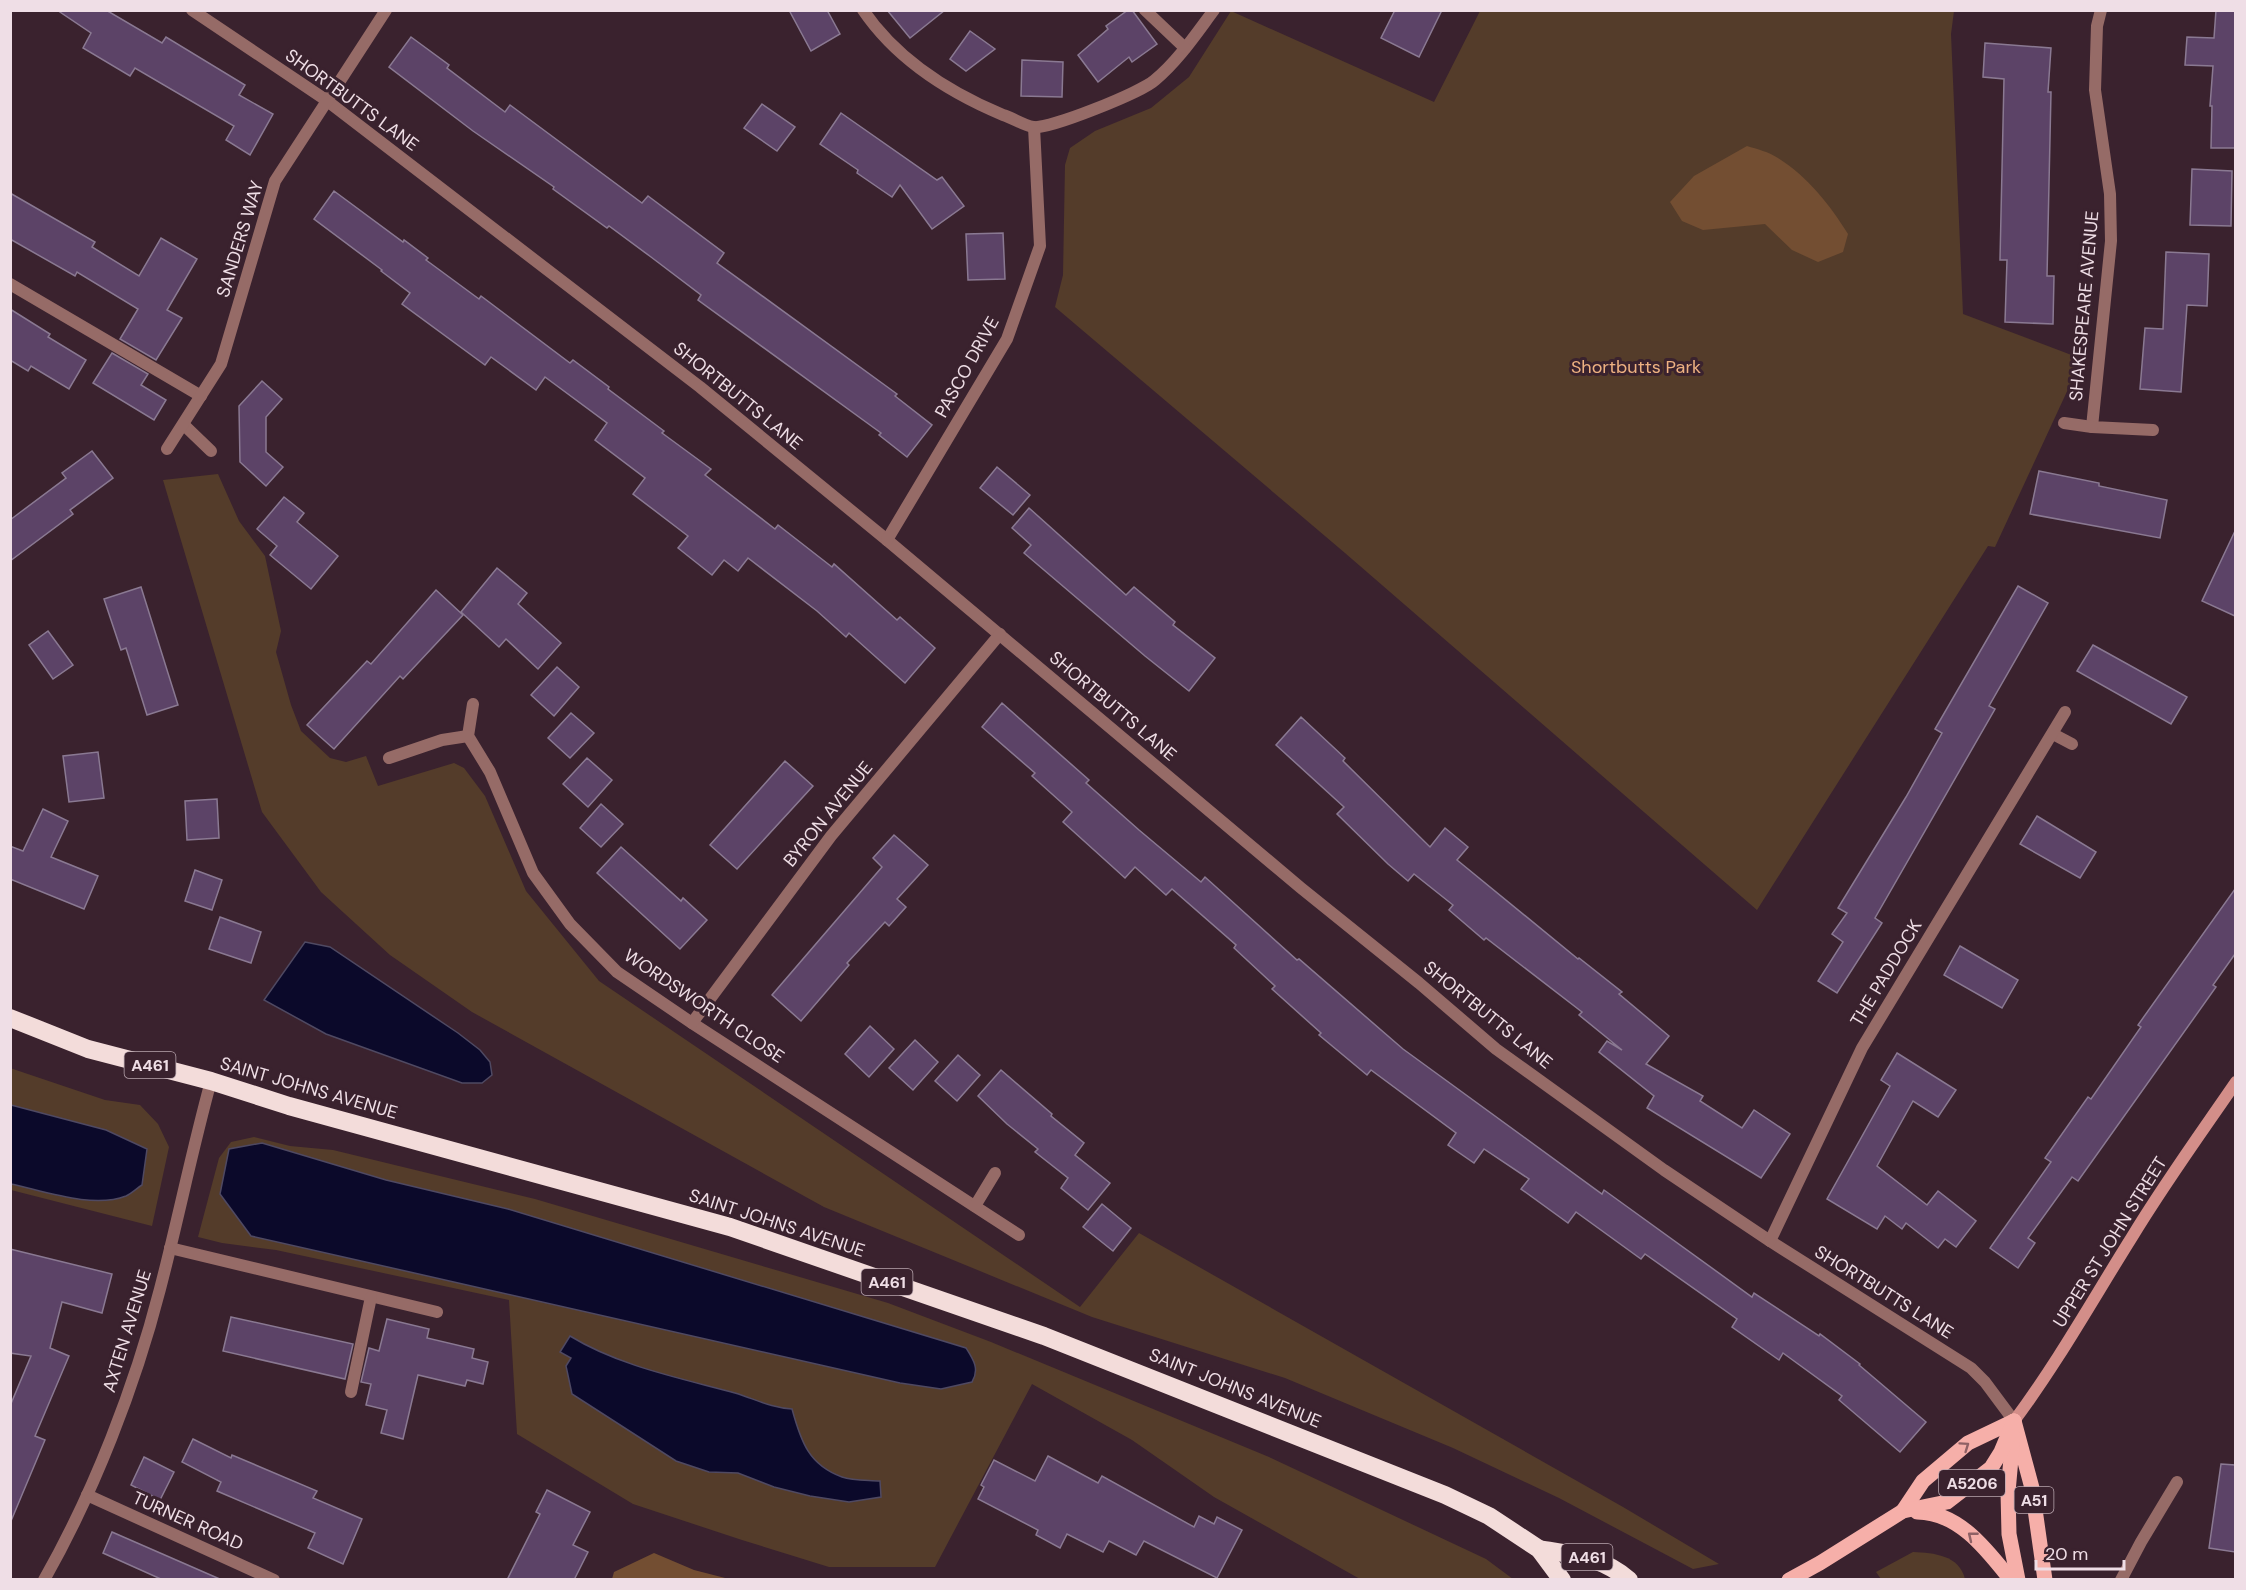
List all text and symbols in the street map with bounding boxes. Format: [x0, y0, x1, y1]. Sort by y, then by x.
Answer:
street label: SHORTBUTTS LANE [281, 43, 423, 157]
street label: SANDERS WAY [211, 177, 269, 300]
street label: SHAKESPEARE AVENUE [2064, 210, 2104, 402]
street label: PASCO DRIVE [929, 312, 1005, 422]
street label: SHORTBUTTS LANE [669, 337, 807, 455]
park label: Shortbutts Park [1571, 355, 1701, 379]
street label: SHORTBUTTS LANE [1044, 646, 1182, 766]
street label: BYRON AVENUE [778, 756, 878, 872]
street label: THE PADDOCK [1845, 915, 1927, 1031]
street label: WORDSWORTH CLOSE [619, 943, 789, 1069]
street label: SHORTBUTTS LANE [1419, 956, 1557, 1074]
street label: SAINT JOHNS AVENUE [217, 1051, 401, 1125]
road number: A461 [124, 1052, 176, 1078]
street label: UPPER ST JOHN STREET [2048, 1152, 2172, 1332]
street label: SAINT JOHNS AVENUE [686, 1183, 868, 1263]
street label: SHORTBUTTS LANE [1810, 1240, 1958, 1344]
street label: AXTEN AVENUE [97, 1267, 157, 1395]
road number: A461 [862, 1269, 912, 1295]
street label: SAINT JOHNS AVENUE [1145, 1342, 1325, 1434]
one-way arrow [1959, 1442, 1970, 1453]
road number: A5206 [1939, 1470, 2005, 1496]
street label: TURNER ROAD [129, 1486, 247, 1556]
road number: A51 [2014, 1487, 2054, 1513]
one-way arrow [1968, 1533, 1979, 1544]
scale bar [2036, 1533, 2124, 1571]
text: 20 m [2045, 1542, 2088, 1566]
road number: A461 [1562, 1544, 1612, 1570]

